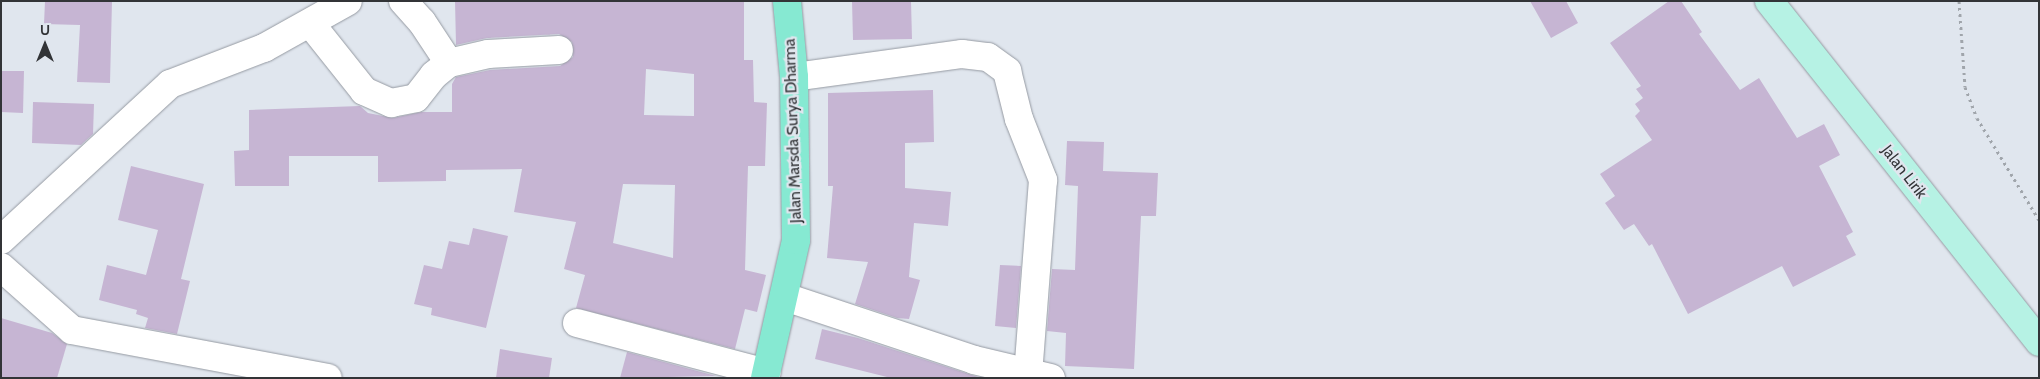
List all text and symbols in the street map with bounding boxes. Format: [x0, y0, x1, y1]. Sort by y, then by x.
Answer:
north arrow [20, 20, 70, 70]
text: U [40, 21, 50, 39]
street label: Jalan Marsda Surya Dharma [780, 38, 806, 224]
street label: Jalan Lirik [1877, 141, 1931, 203]

